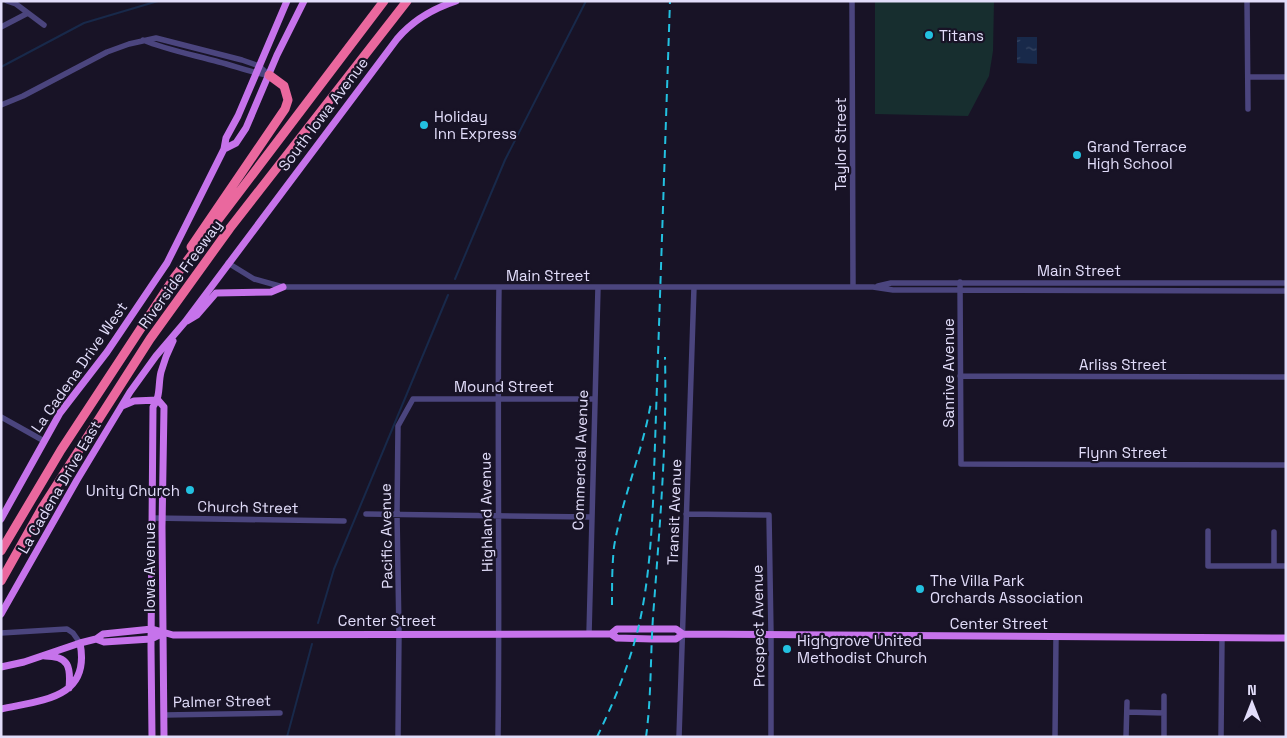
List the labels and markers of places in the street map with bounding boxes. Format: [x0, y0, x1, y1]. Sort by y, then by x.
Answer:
place label: Titans [939, 26, 984, 45]
marker: Titans [923, 29, 935, 41]
place label: Holiday Inn Express [434, 107, 517, 143]
marker: Holiday Inn Express [418, 119, 430, 131]
place label: Grand Terrace High School [1087, 137, 1187, 173]
marker: Grand Terrace High School [1071, 149, 1083, 161]
place label: Unity Church [86, 481, 180, 500]
marker: Unity Church [184, 484, 196, 496]
place label: The Villa Park Orchards Association [930, 571, 1083, 607]
marker: The Villa Park Orchards Association [914, 583, 926, 595]
place label: Highgrove United Methodist Church [797, 631, 927, 667]
marker: Highgrove United Methodist Church [781, 643, 793, 655]

